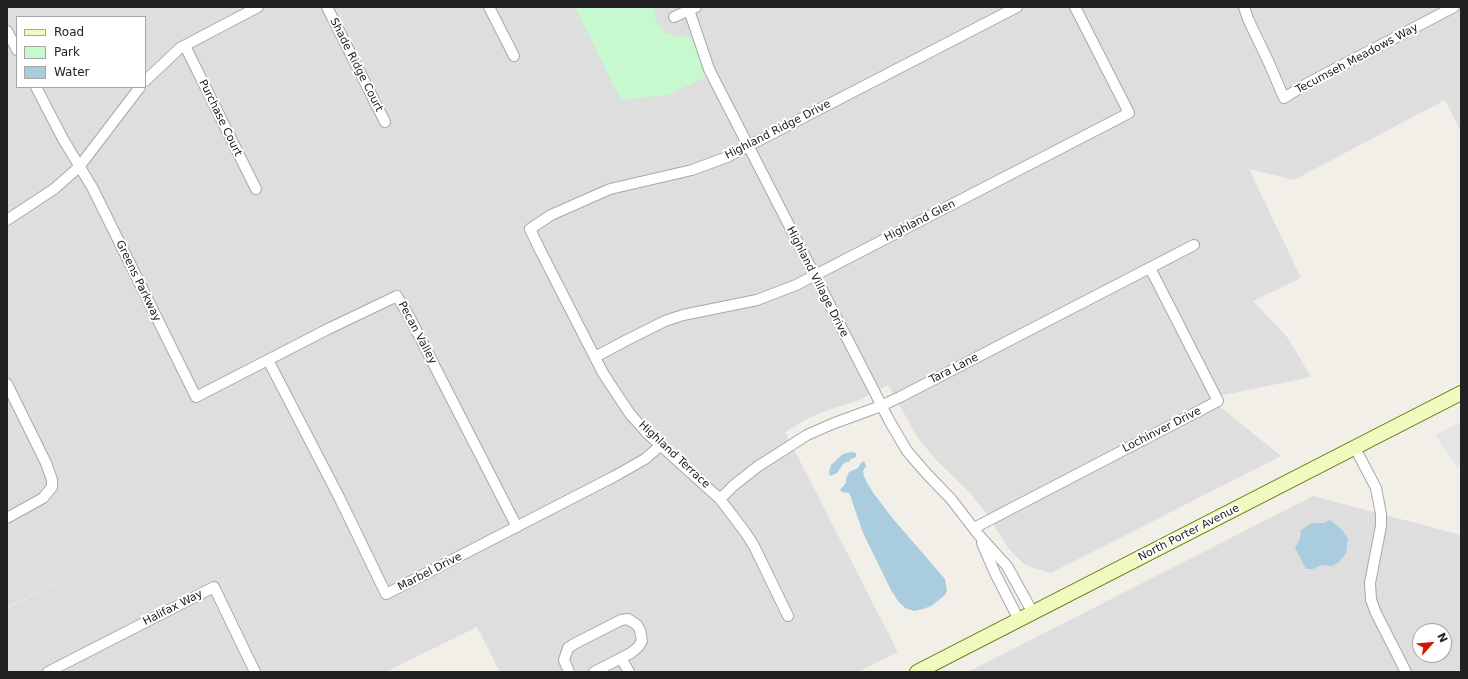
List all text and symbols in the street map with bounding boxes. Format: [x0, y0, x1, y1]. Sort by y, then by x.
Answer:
legend [16, 16, 146, 88]
street label: Shade Ridge Court [327, 16, 385, 114]
street label: Tecumseh Meadows Way [1294, 21, 1420, 97]
text: Road [54, 25, 84, 39]
text: Park [54, 45, 80, 59]
text: Water [54, 65, 89, 79]
street label: Purchase Court [196, 78, 244, 158]
street label: Highland Ridge Drive [723, 98, 833, 162]
street label: Highland Glen [882, 197, 958, 245]
street label: Highland Village Drive [783, 225, 851, 339]
street label: Greens Parkway [113, 238, 163, 324]
street label: Pecan Valley [395, 299, 439, 367]
street label: Tara Lane [927, 351, 981, 387]
street label: Lochinver Drive [1121, 405, 1203, 455]
street label: Highland Terrace [636, 419, 712, 491]
street label: North Porter Avenue [1136, 502, 1242, 564]
street label: Marbel Drive [396, 550, 464, 594]
street label: Halifax Way [141, 587, 205, 629]
north arrow [1412, 623, 1452, 663]
text: N [1434, 631, 1450, 645]

